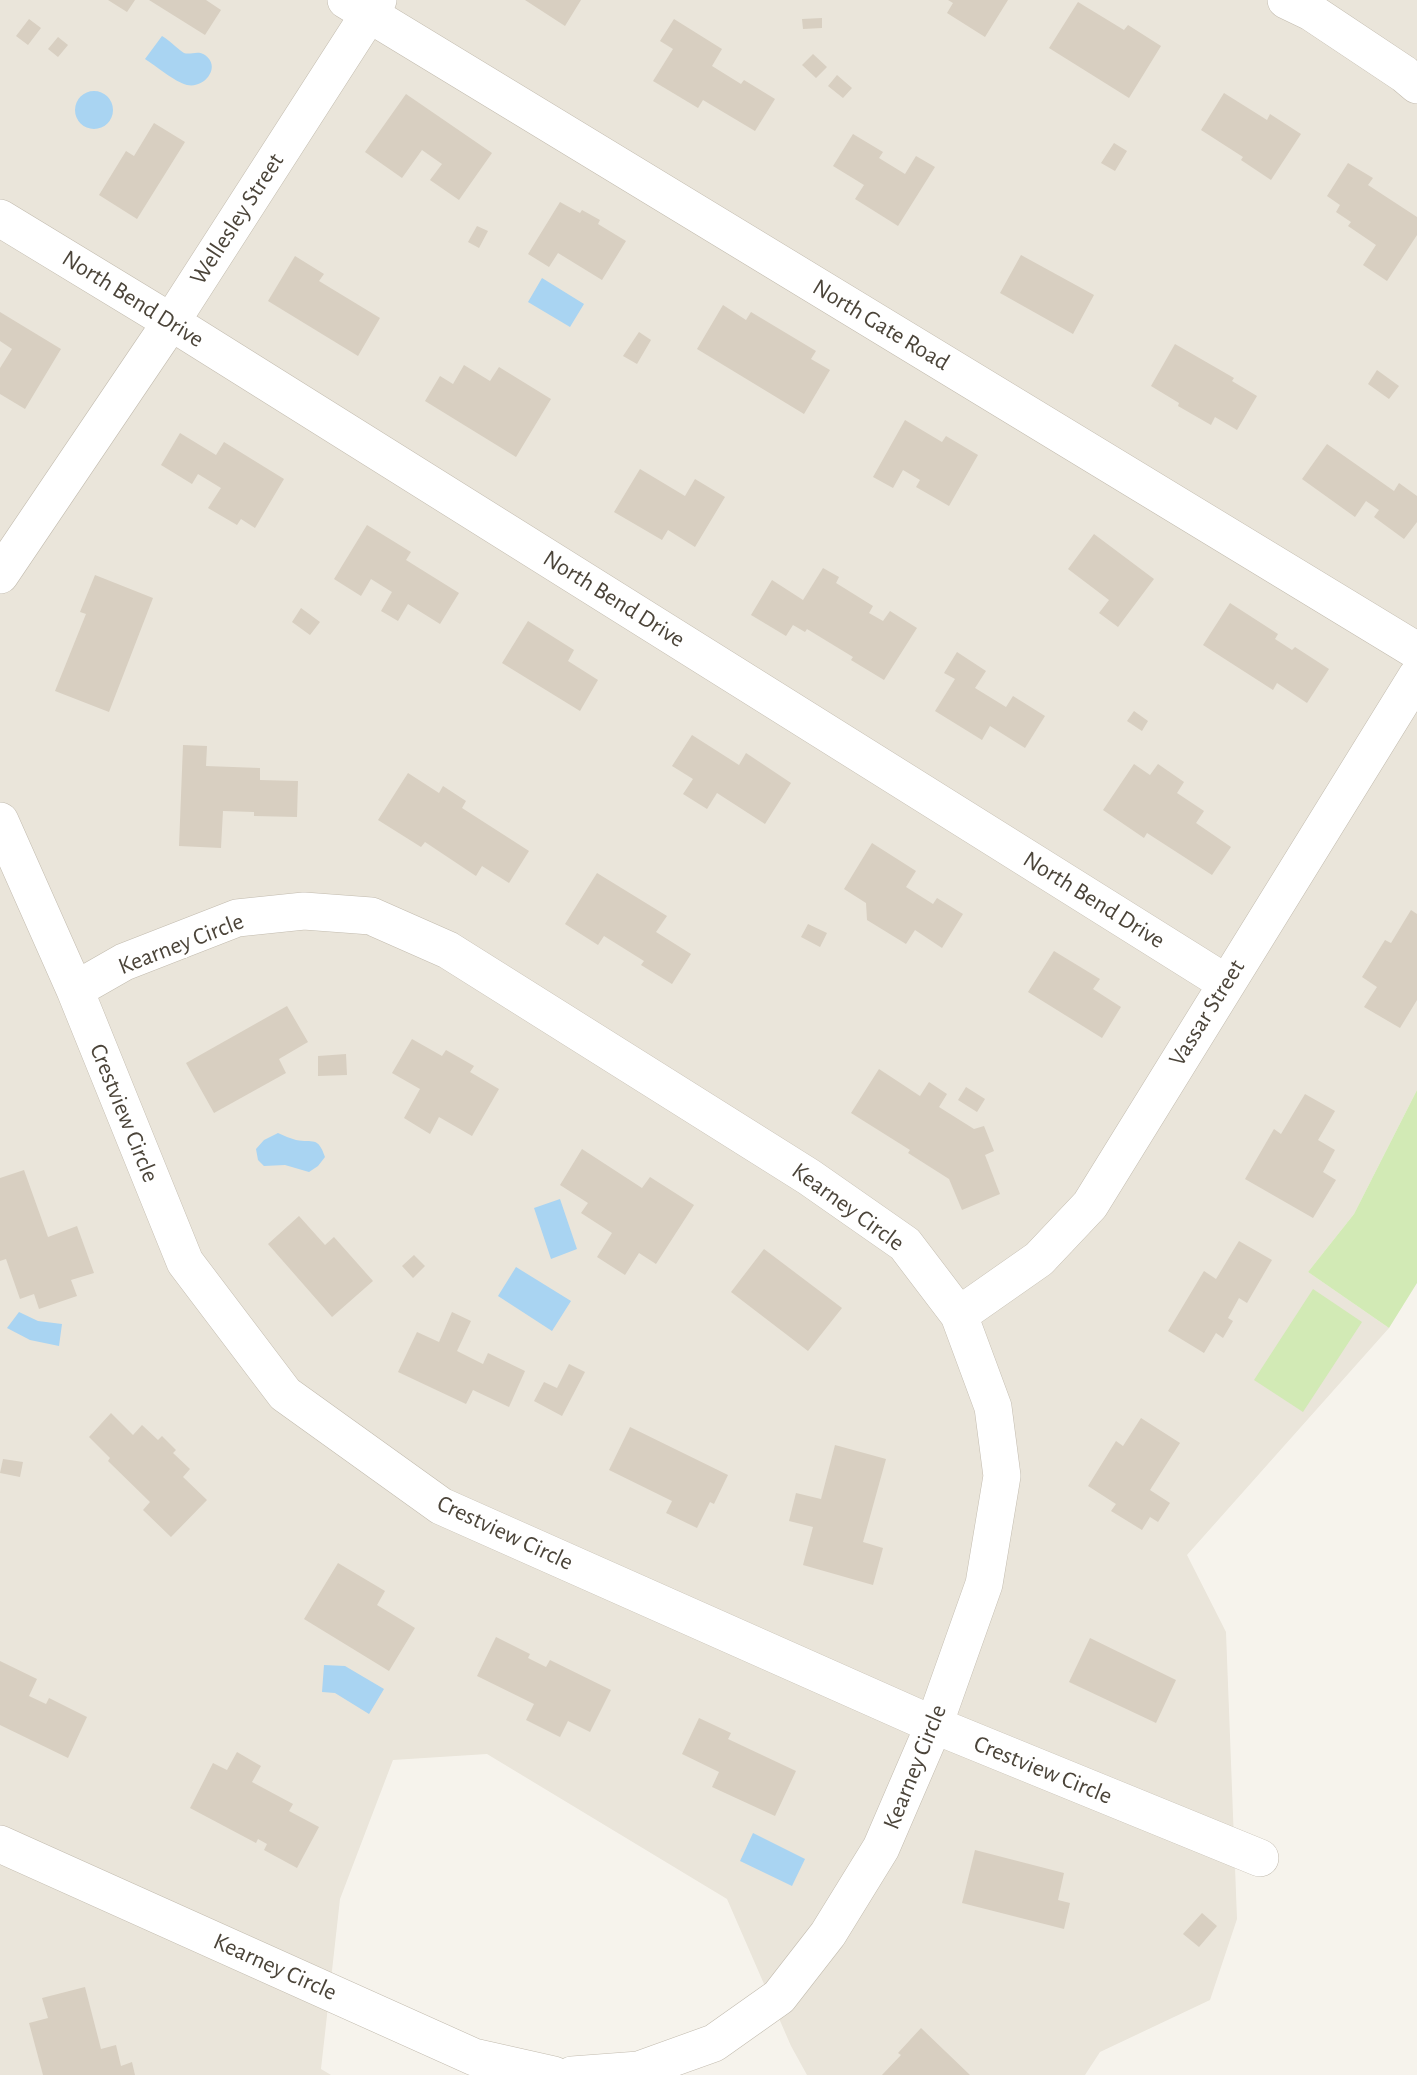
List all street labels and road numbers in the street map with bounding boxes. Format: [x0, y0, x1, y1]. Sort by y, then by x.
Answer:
street label: Wellesley Street [184, 148, 290, 290]
street label: North Bend Drive [57, 244, 209, 354]
street label: North Gate Road [807, 273, 955, 377]
street label: North Bend Drive [538, 544, 690, 654]
street label: North Bend Drive [1018, 845, 1170, 955]
street label: Kearney Circle [114, 907, 248, 981]
street label: Vassar Street [1163, 954, 1251, 1072]
street label: Crestview Circle [83, 1040, 165, 1186]
street label: Kearney Circle [786, 1157, 910, 1257]
street label: Crestview Circle [432, 1489, 578, 1577]
street label: Kearney Circle [877, 1700, 953, 1834]
street label: Crestview Circle [970, 1729, 1116, 1811]
street label: Kearney Circle [209, 1927, 341, 2007]

